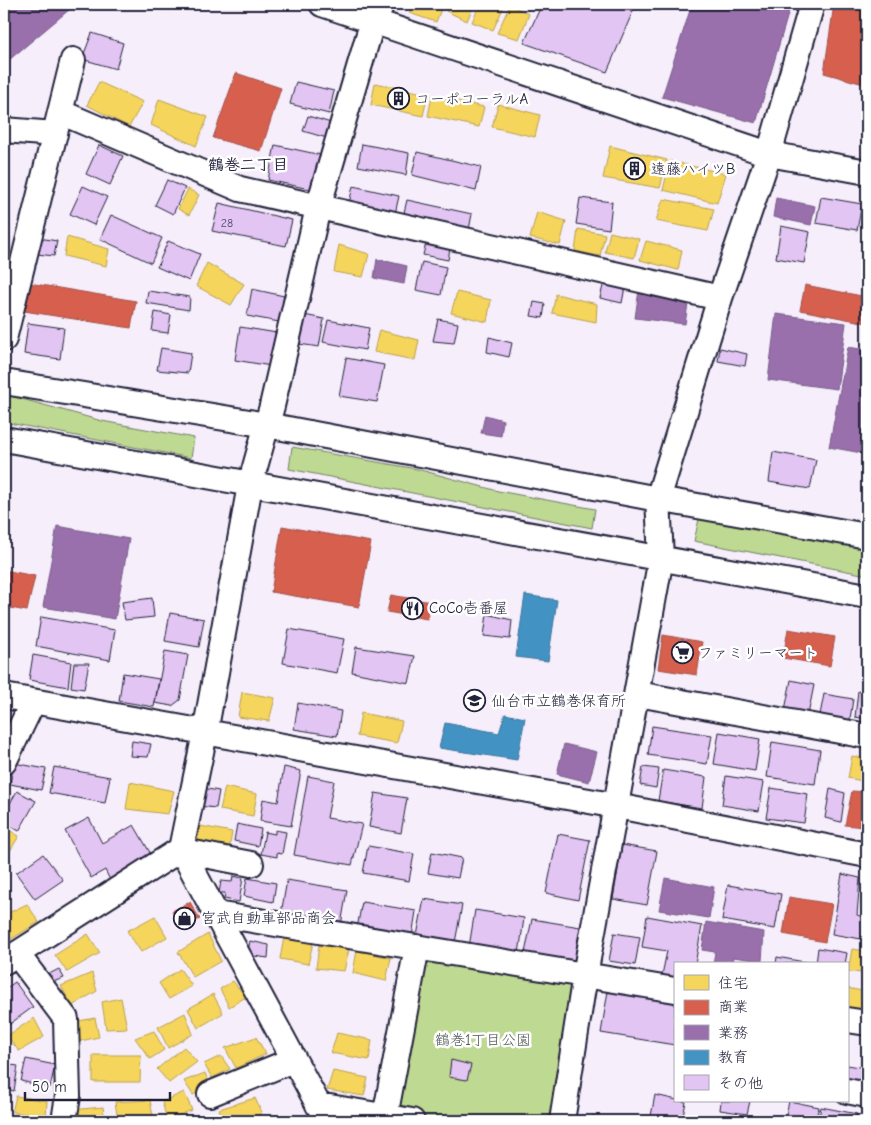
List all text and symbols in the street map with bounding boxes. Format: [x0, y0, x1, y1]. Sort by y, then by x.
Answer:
building icon: コーポコーラルA [387, 87, 411, 111]
place label: コーポコーラルA [415, 90, 528, 108]
district label: 鶴巻二丁目 [208, 156, 288, 174]
building icon: 遠藤ハイツB [623, 157, 647, 181]
place label: 遠藤ハイツB [651, 160, 735, 178]
house number: 28 [221, 216, 233, 230]
restaurant icon: CoCo壱番屋 [401, 596, 425, 620]
place label: CoCo壱番屋 [429, 599, 508, 617]
supermarket icon: ファミリーマート [670, 641, 694, 665]
place label: ファミリーマート [698, 644, 818, 662]
school or university icon: 仙台市立鶴巻保育所 [463, 689, 487, 713]
place label: 仙台市立鶴巻保育所 [491, 692, 626, 710]
shop icon: 宮武自動車部品商会 [173, 906, 197, 930]
place label: 宮武自動車部品商会 [201, 909, 336, 927]
legend [674, 962, 848, 1102]
text: 住宅 [718, 974, 748, 992]
text: 商業 [718, 998, 748, 1016]
text: 業務 [718, 1024, 748, 1042]
park label: 鶴巻1丁目公園 [435, 1031, 531, 1049]
text: 教育 [718, 1048, 748, 1066]
scale bar [25, 1070, 170, 1102]
text: その他 [718, 1074, 763, 1092]
text: 50 m [32, 1078, 67, 1096]

